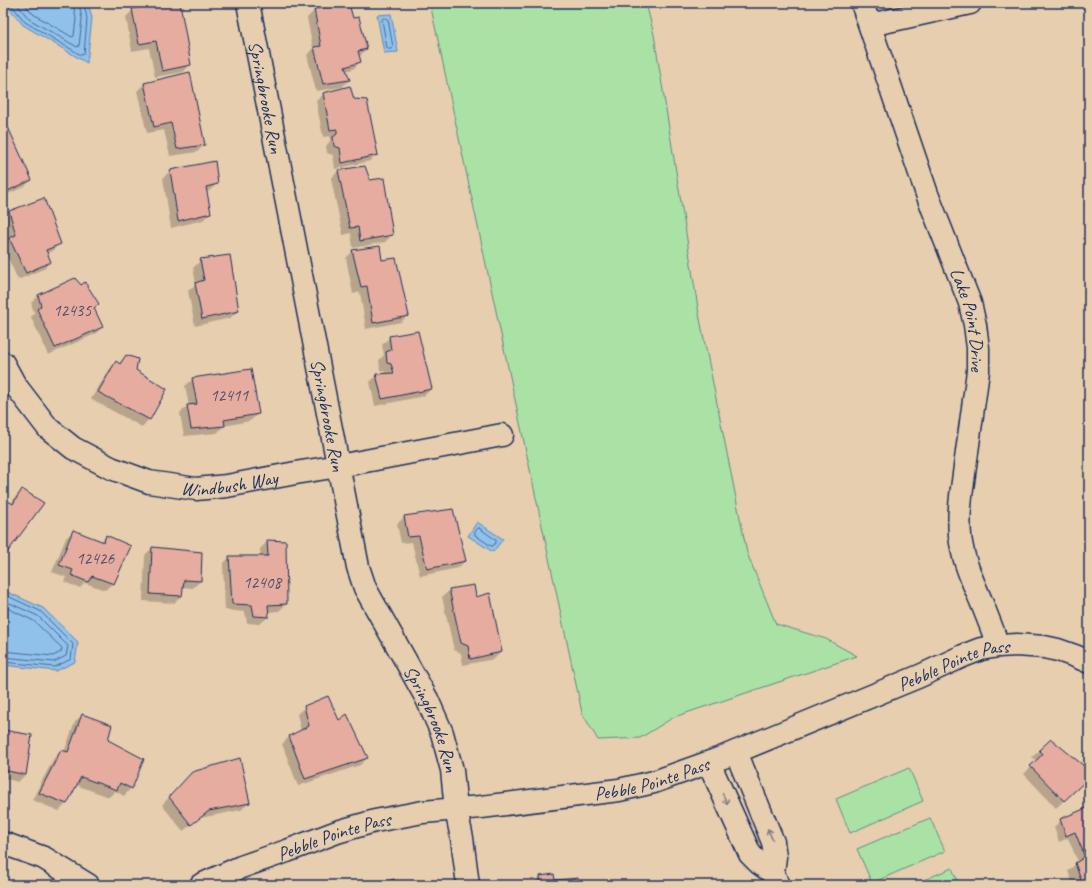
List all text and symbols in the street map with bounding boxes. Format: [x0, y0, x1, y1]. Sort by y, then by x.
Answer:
street label: Springbrooke Run [243, 39, 288, 156]
street label: Lake Point Drive [944, 264, 989, 373]
house number: 12435 [53, 300, 92, 321]
street label: Springbrooke Run [305, 357, 350, 474]
house number: 12411 [210, 385, 249, 406]
street label: Windbush Way [180, 465, 281, 502]
house number: 12426 [76, 548, 115, 569]
house number: 12408 [243, 572, 283, 593]
street label: Pebble Pointe Pass [894, 634, 1012, 697]
street label: Springbrooke Run [398, 661, 463, 775]
street label: Pebble Pointe Pass [593, 751, 715, 806]
one-way arrow [722, 792, 729, 804]
street label: Pebble Pointe Pass [274, 807, 395, 866]
one-way arrow [766, 829, 774, 841]

